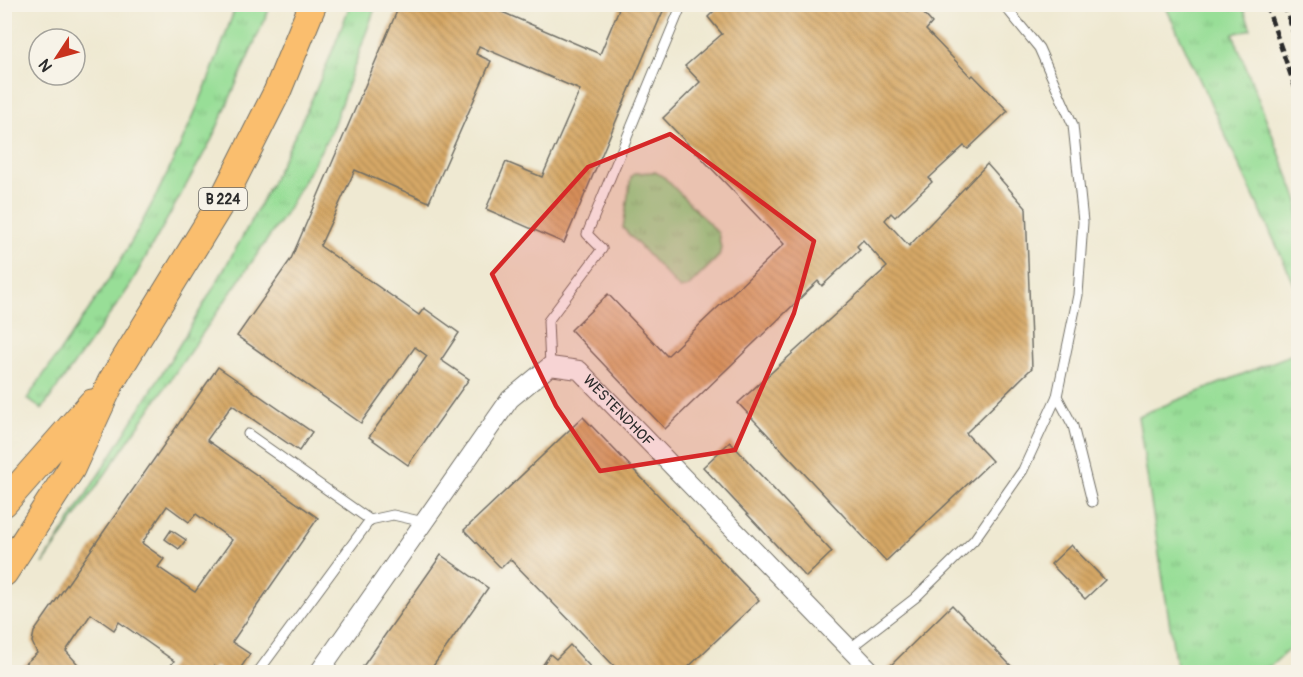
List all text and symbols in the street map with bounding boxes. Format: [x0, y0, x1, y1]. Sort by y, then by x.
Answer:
north arrow [27, 27, 87, 87]
text: N [34, 55, 57, 75]
road number: B 224 [199, 188, 247, 210]
street label: WESTENDHOF [579, 371, 657, 451]

